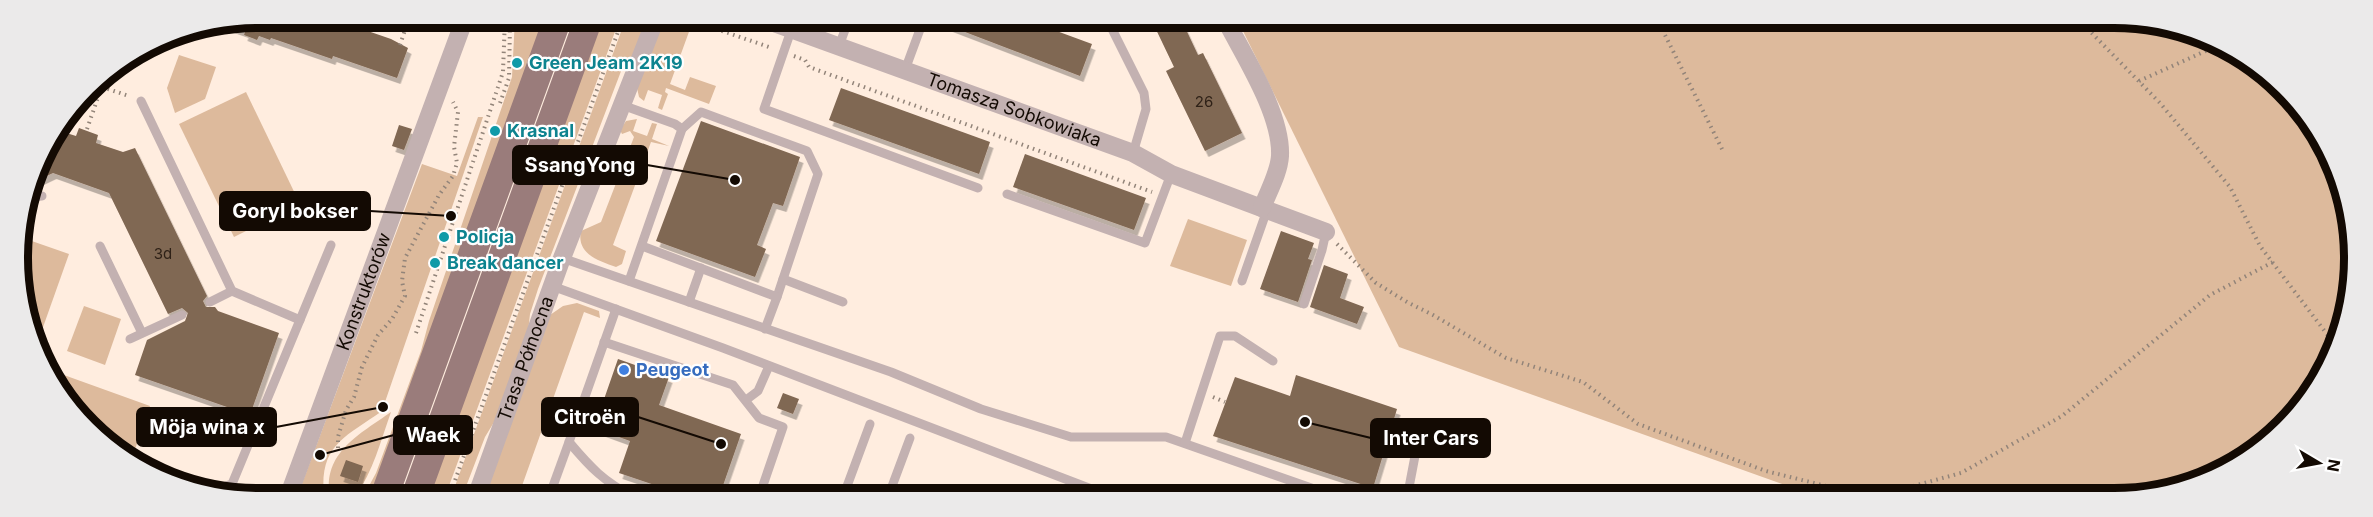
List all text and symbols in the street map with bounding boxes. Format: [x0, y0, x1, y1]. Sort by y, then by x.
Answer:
place label: Green Jeam 2K19 [529, 52, 683, 73]
marker: Green Jeam 2K19 [510, 56, 524, 70]
street label: Tomasza Sobkowiaka [924, 68, 1104, 151]
house number: 26 [1195, 92, 1213, 111]
place label: Krasnal [507, 120, 574, 141]
marker: Krasnal [488, 124, 502, 138]
callout: SsangYong [513, 146, 647, 184]
text: SsangYong [525, 153, 635, 177]
callout: Goryl bokser [220, 192, 370, 230]
text: Goryl bokser [232, 199, 358, 223]
place label: Policja [456, 226, 514, 247]
street label: Konstruktorów [332, 229, 395, 353]
marker: Policja [437, 230, 451, 244]
house number: 3d [154, 244, 172, 263]
place label: Break dancer [447, 252, 564, 273]
marker: Break dancer [428, 256, 442, 270]
street label: Trasa Północna [493, 293, 557, 424]
place label: Peugeot [636, 359, 710, 380]
marker: Peugeot [617, 363, 631, 377]
callout: Citroën [542, 398, 638, 436]
text: Citroën [554, 405, 626, 429]
callout: Möja wina x [137, 408, 276, 446]
text: Möja wina x [149, 415, 265, 439]
callout: Waek [394, 416, 472, 454]
callout: Inter Cars [1371, 419, 1490, 457]
text: Waek [406, 423, 461, 447]
text: Inter Cars [1383, 426, 1479, 450]
north arrow [2289, 433, 2349, 493]
text: N [2323, 458, 2345, 473]

